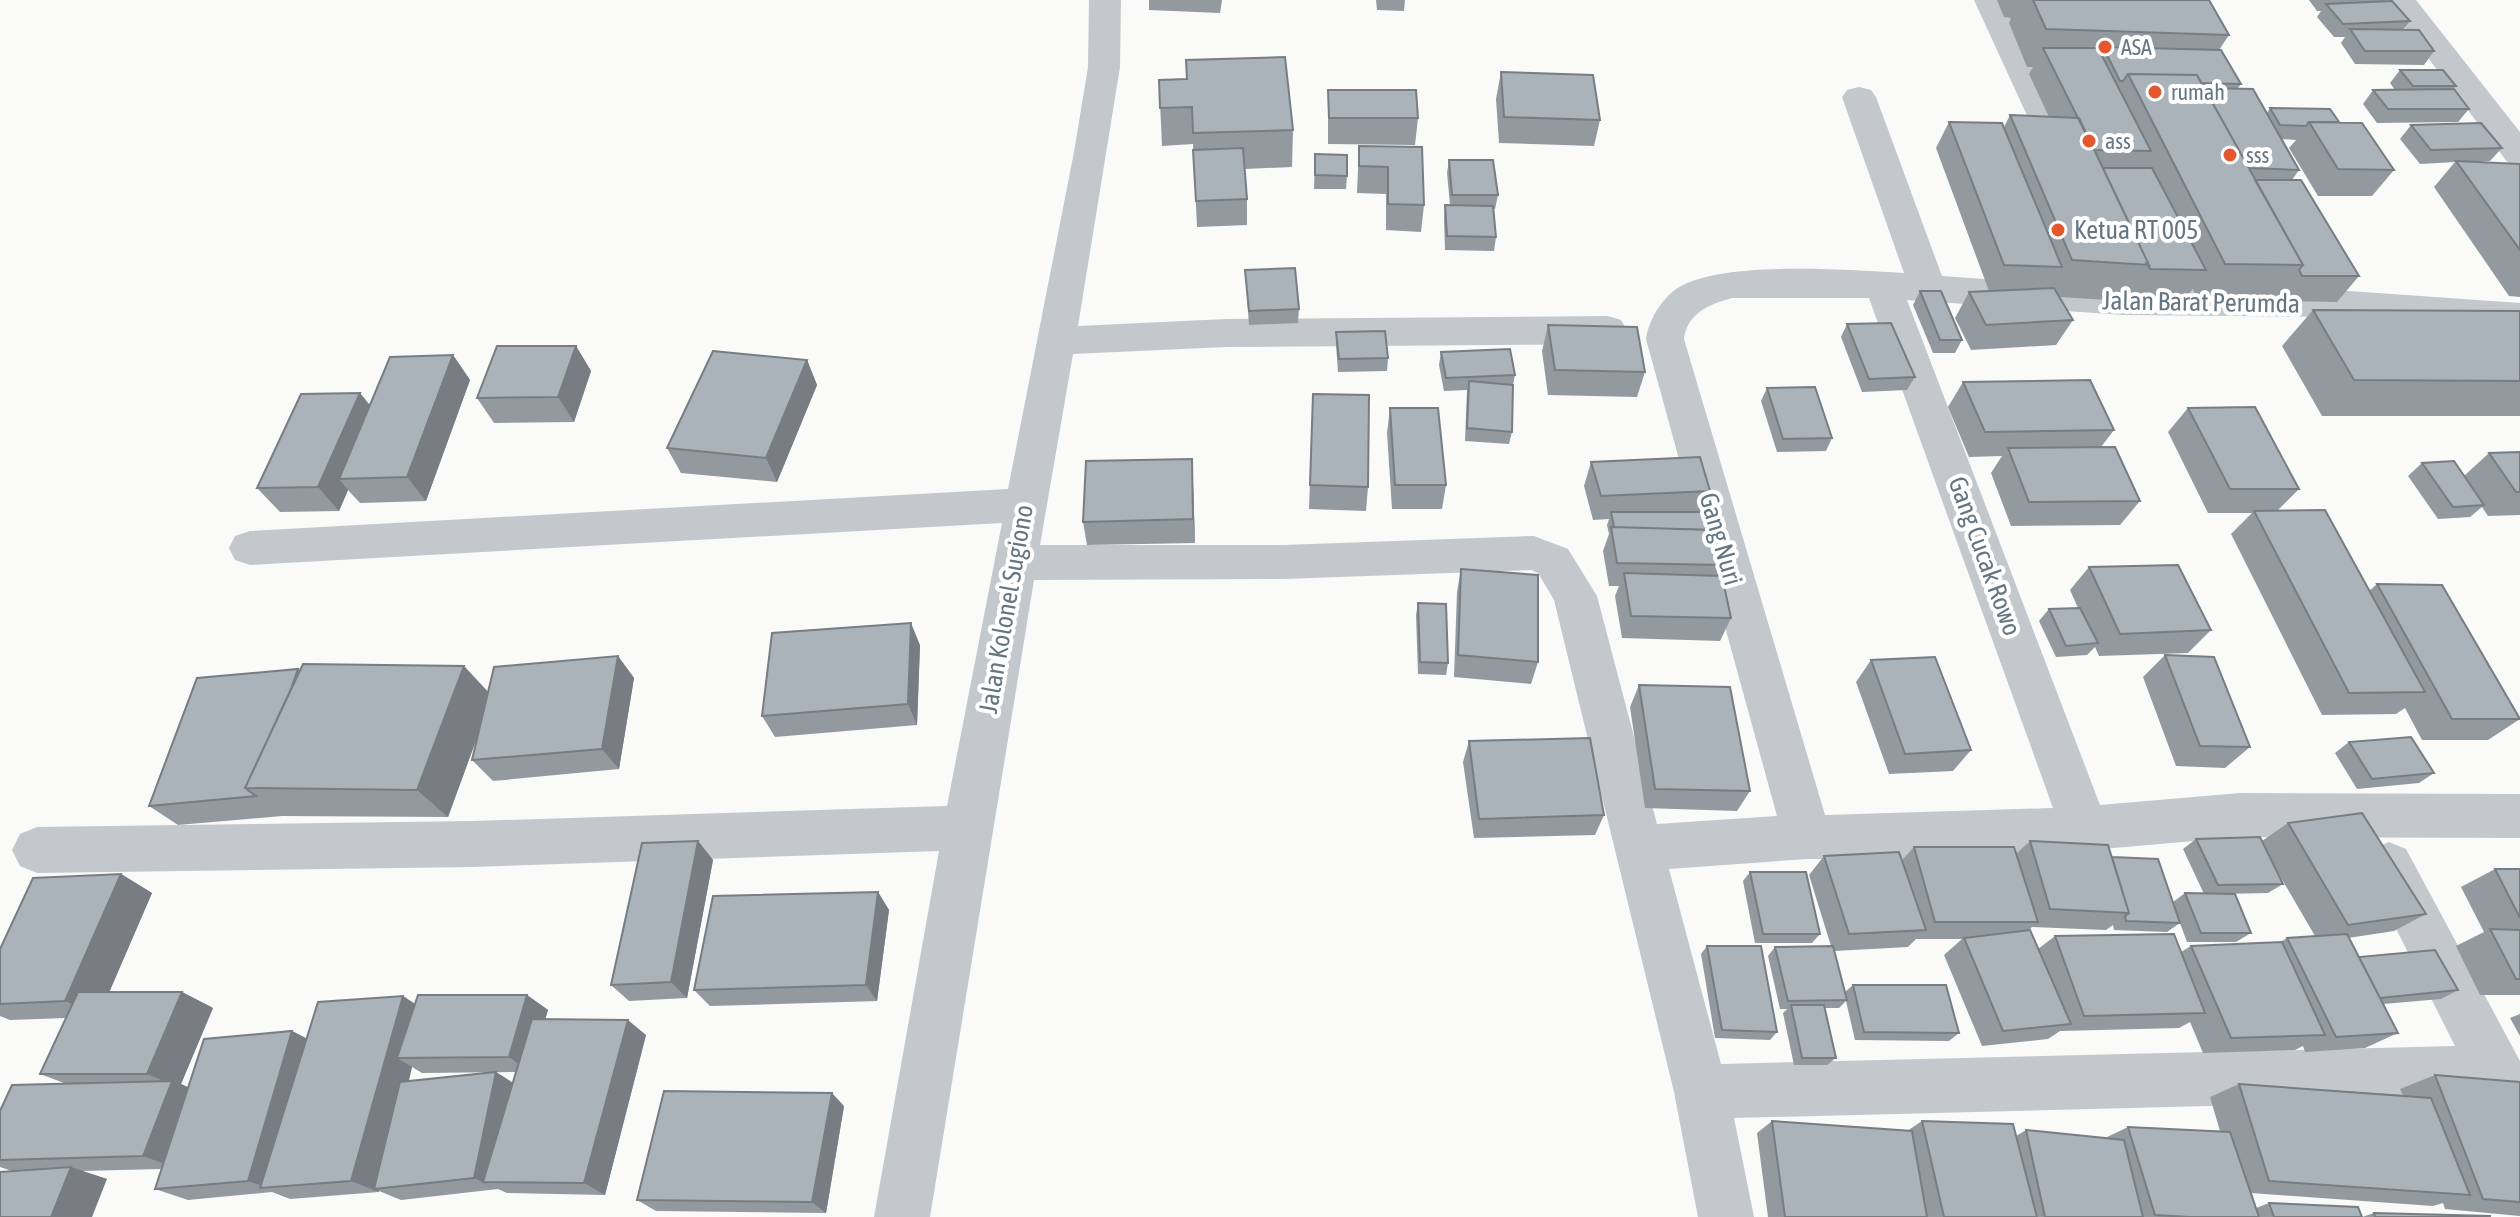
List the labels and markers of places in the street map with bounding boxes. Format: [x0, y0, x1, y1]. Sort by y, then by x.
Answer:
place label: ASA [2121, 34, 2152, 60]
marker: ASA [2096, 38, 2114, 56]
place label: rumah [2171, 79, 2225, 105]
marker: rumah [2146, 83, 2164, 101]
place label: ass [2105, 128, 2131, 154]
marker: ass [2080, 132, 2098, 150]
place label: sss [2246, 142, 2270, 168]
marker: sss [2221, 146, 2239, 164]
place label: Ketua RT 005 [2074, 215, 2198, 245]
marker: Ketua RT 005 [2049, 221, 2067, 239]

